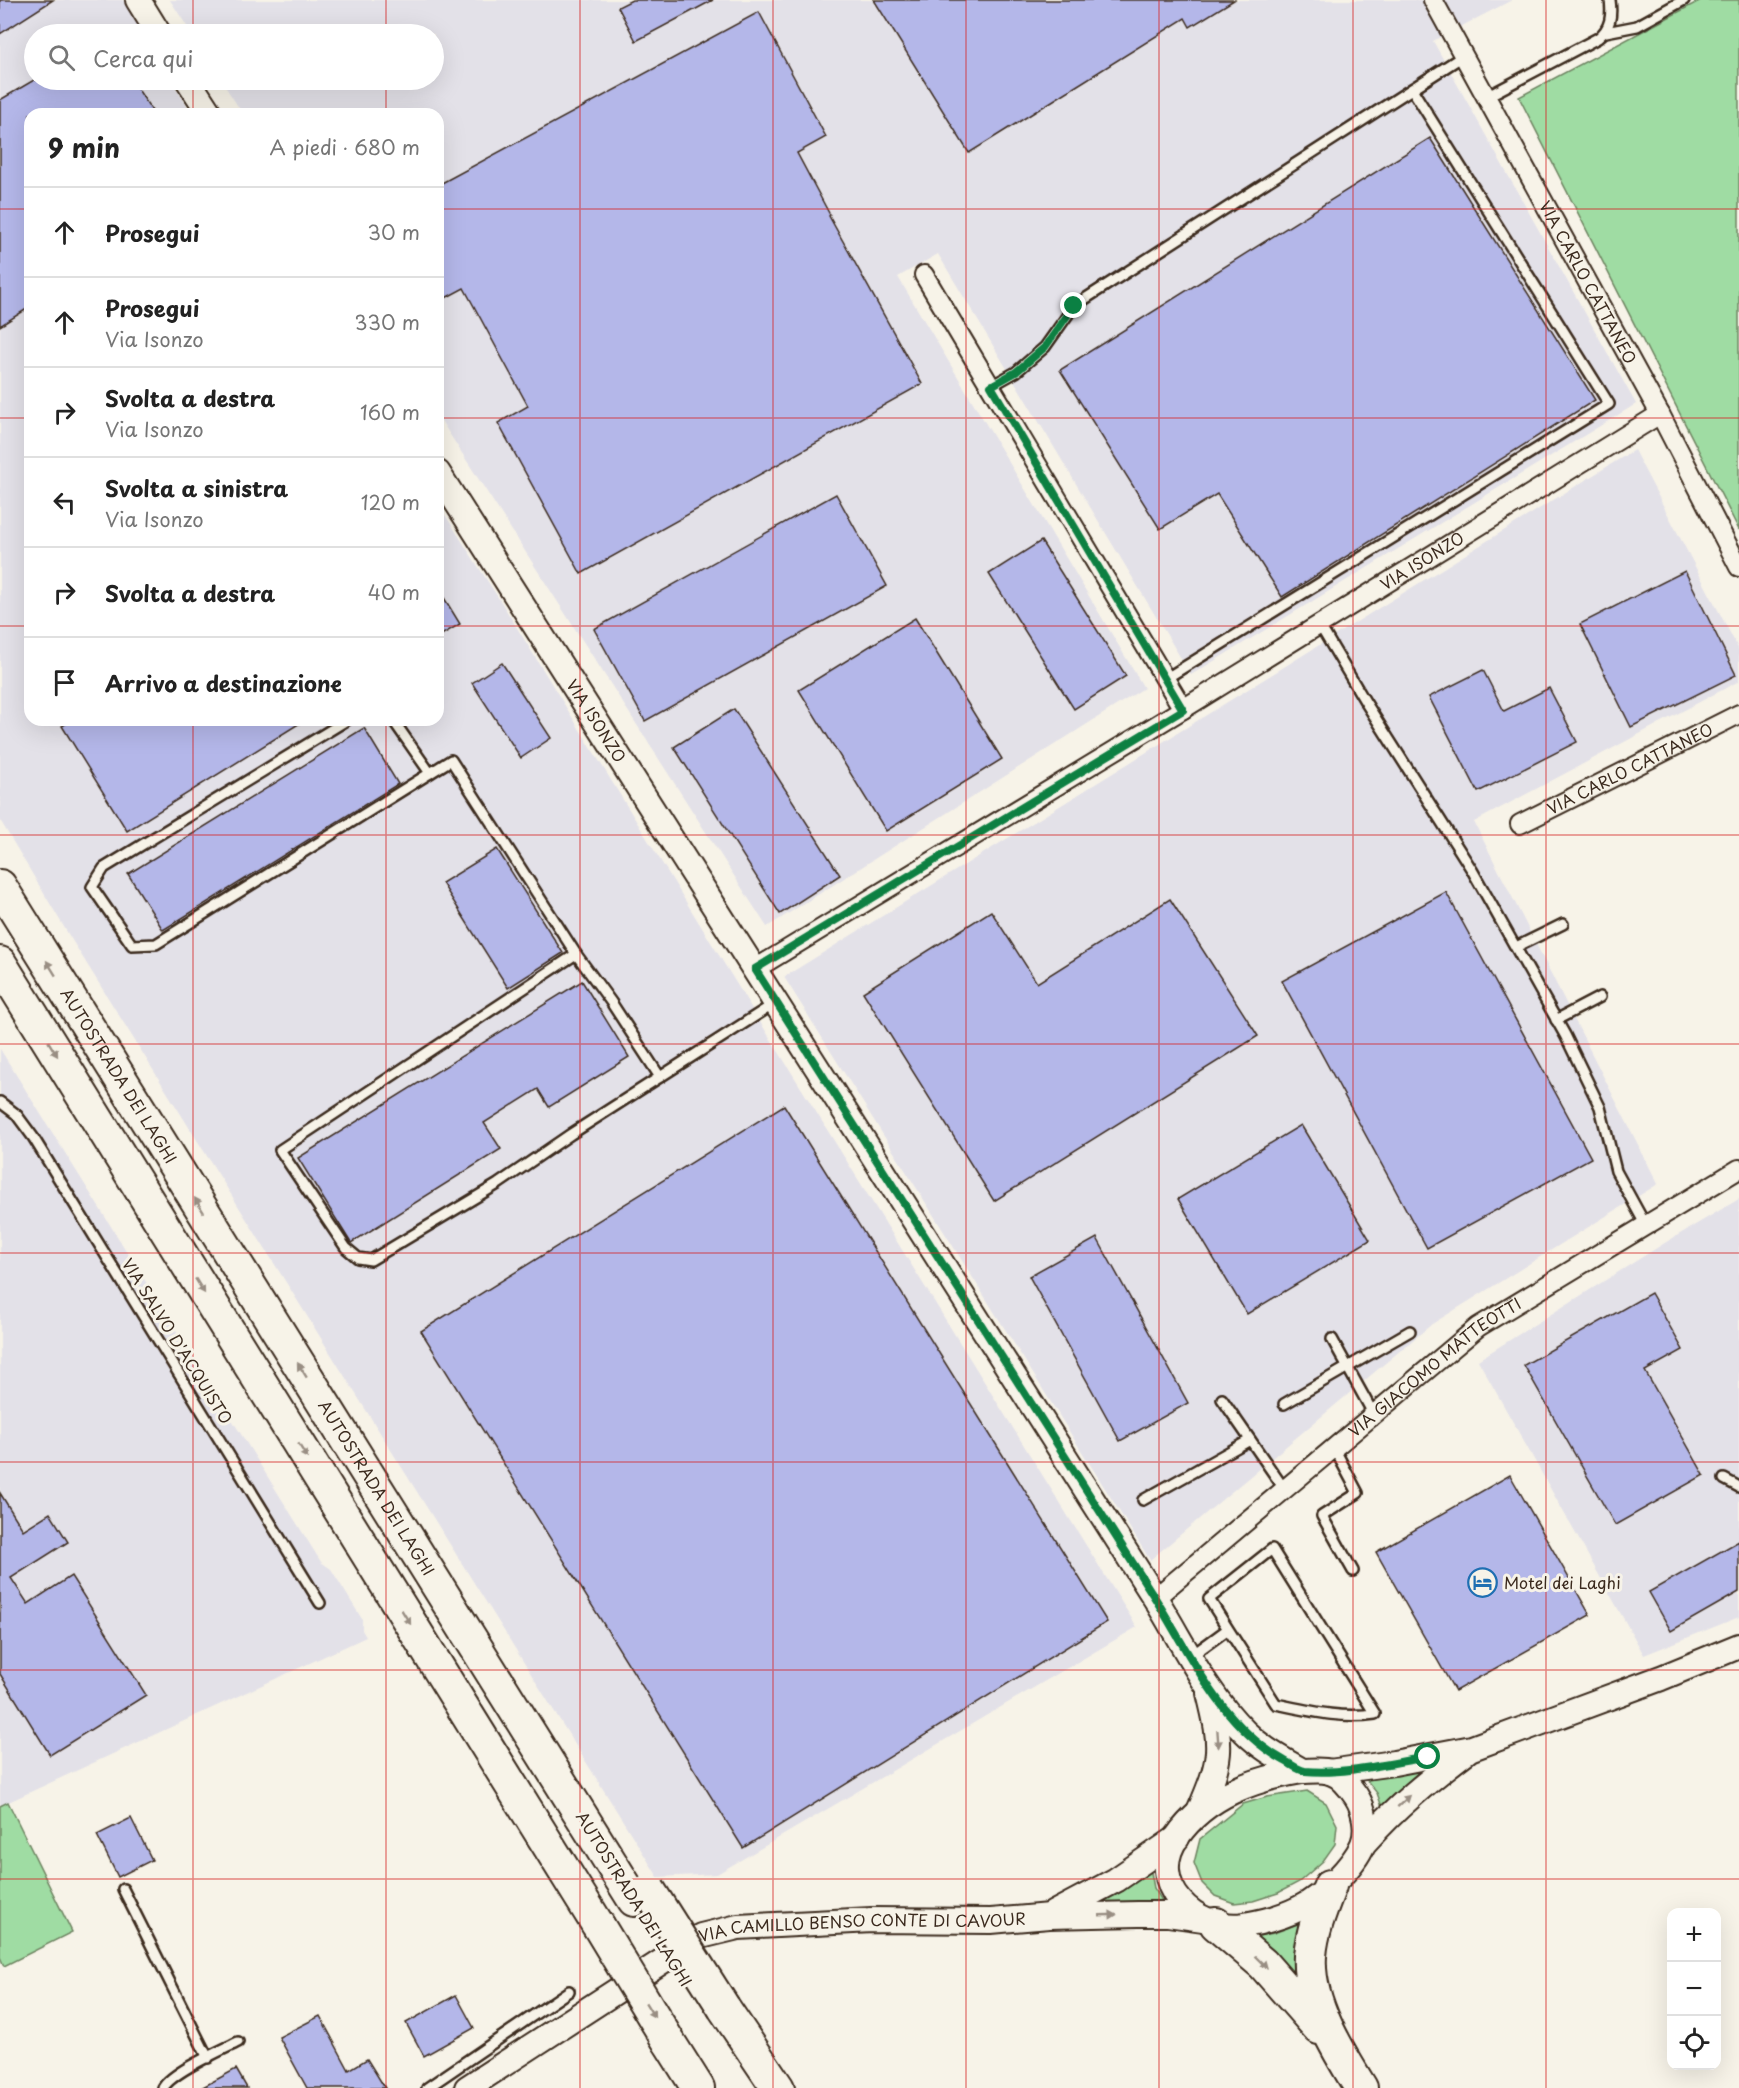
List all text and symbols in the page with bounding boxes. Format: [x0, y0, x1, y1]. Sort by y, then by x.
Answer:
search box [24, 24, 444, 90]
icon: search [45, 41, 78, 74]
text: Cerca qui [93, 41, 193, 74]
text: 9 min [48, 128, 120, 167]
text: A piedi · 680 m [270, 132, 420, 162]
street label: VIA CARLO CATTANEO [1534, 196, 1643, 368]
icon: ahead [48, 216, 81, 249]
text: Prosegui [105, 216, 199, 249]
text: 30 m [367, 217, 420, 247]
text: Prosegui [105, 291, 199, 324]
route end [1060, 292, 1086, 318]
icon: ahead [48, 306, 81, 339]
text: 330 m [354, 307, 420, 337]
text: Via Isonzo [105, 324, 204, 354]
text: Svolta a destra [105, 381, 275, 414]
icon: right [48, 396, 81, 429]
text: 160 m [360, 397, 420, 427]
text: Via Isonzo [105, 414, 204, 444]
text: Svolta a sinistra [105, 471, 288, 504]
icon: left [48, 486, 81, 519]
text: 120 m [361, 487, 420, 517]
text: Via Isonzo [105, 504, 204, 534]
street label: VIA ISONZO [1375, 525, 1468, 595]
icon: right [48, 576, 81, 609]
text: Svolta a destra [105, 576, 275, 609]
text: 40 m [368, 577, 420, 607]
icon: arrive [48, 666, 81, 699]
text: Arrivo a destinazione [105, 666, 342, 699]
street label: VIA ISONZO [561, 674, 632, 767]
street label: VIA CARLO CATTANEO [1542, 716, 1717, 820]
one-way arrow [46, 960, 57, 976]
street label: AUTOSTRADA DEI LAGHI [56, 983, 184, 1168]
one-way arrow [48, 1040, 59, 1057]
one-way arrow [193, 1197, 204, 1213]
street label: VIA SALVO D'ACQUISTO [117, 1253, 239, 1428]
one-way arrow [195, 1277, 206, 1294]
street label: VIA GIACOMO MATTEOTTI [1342, 1291, 1525, 1442]
one-way arrow [297, 1362, 308, 1378]
street label: AUTOSTRADA DEI LAGHI [313, 1395, 441, 1580]
one-way arrow [298, 1443, 309, 1459]
hotel icon: Motel dei Laghi [1467, 1567, 1499, 1599]
place label: Motel dei Laghi [1504, 1570, 1621, 1594]
one-way arrow [401, 1609, 412, 1625]
one-way arrow [1214, 1730, 1223, 1749]
route start [1414, 1743, 1440, 1769]
one-way arrow [1396, 1795, 1411, 1808]
street label: AUTOSTRADA DEI LAGHI [571, 1806, 699, 1991]
street label: VIA CAMILLO BENSO CONTE DI CAVOUR [696, 1905, 1027, 1947]
map controls [1667, 1908, 1721, 2070]
button: + [1667, 1908, 1721, 1962]
one-way arrow [1098, 1910, 1117, 1919]
one-way arrow [1253, 1955, 1268, 1968]
button: − [1667, 1962, 1721, 2016]
one-way arrow [645, 2002, 656, 2019]
button: locate [1667, 2016, 1721, 2070]

